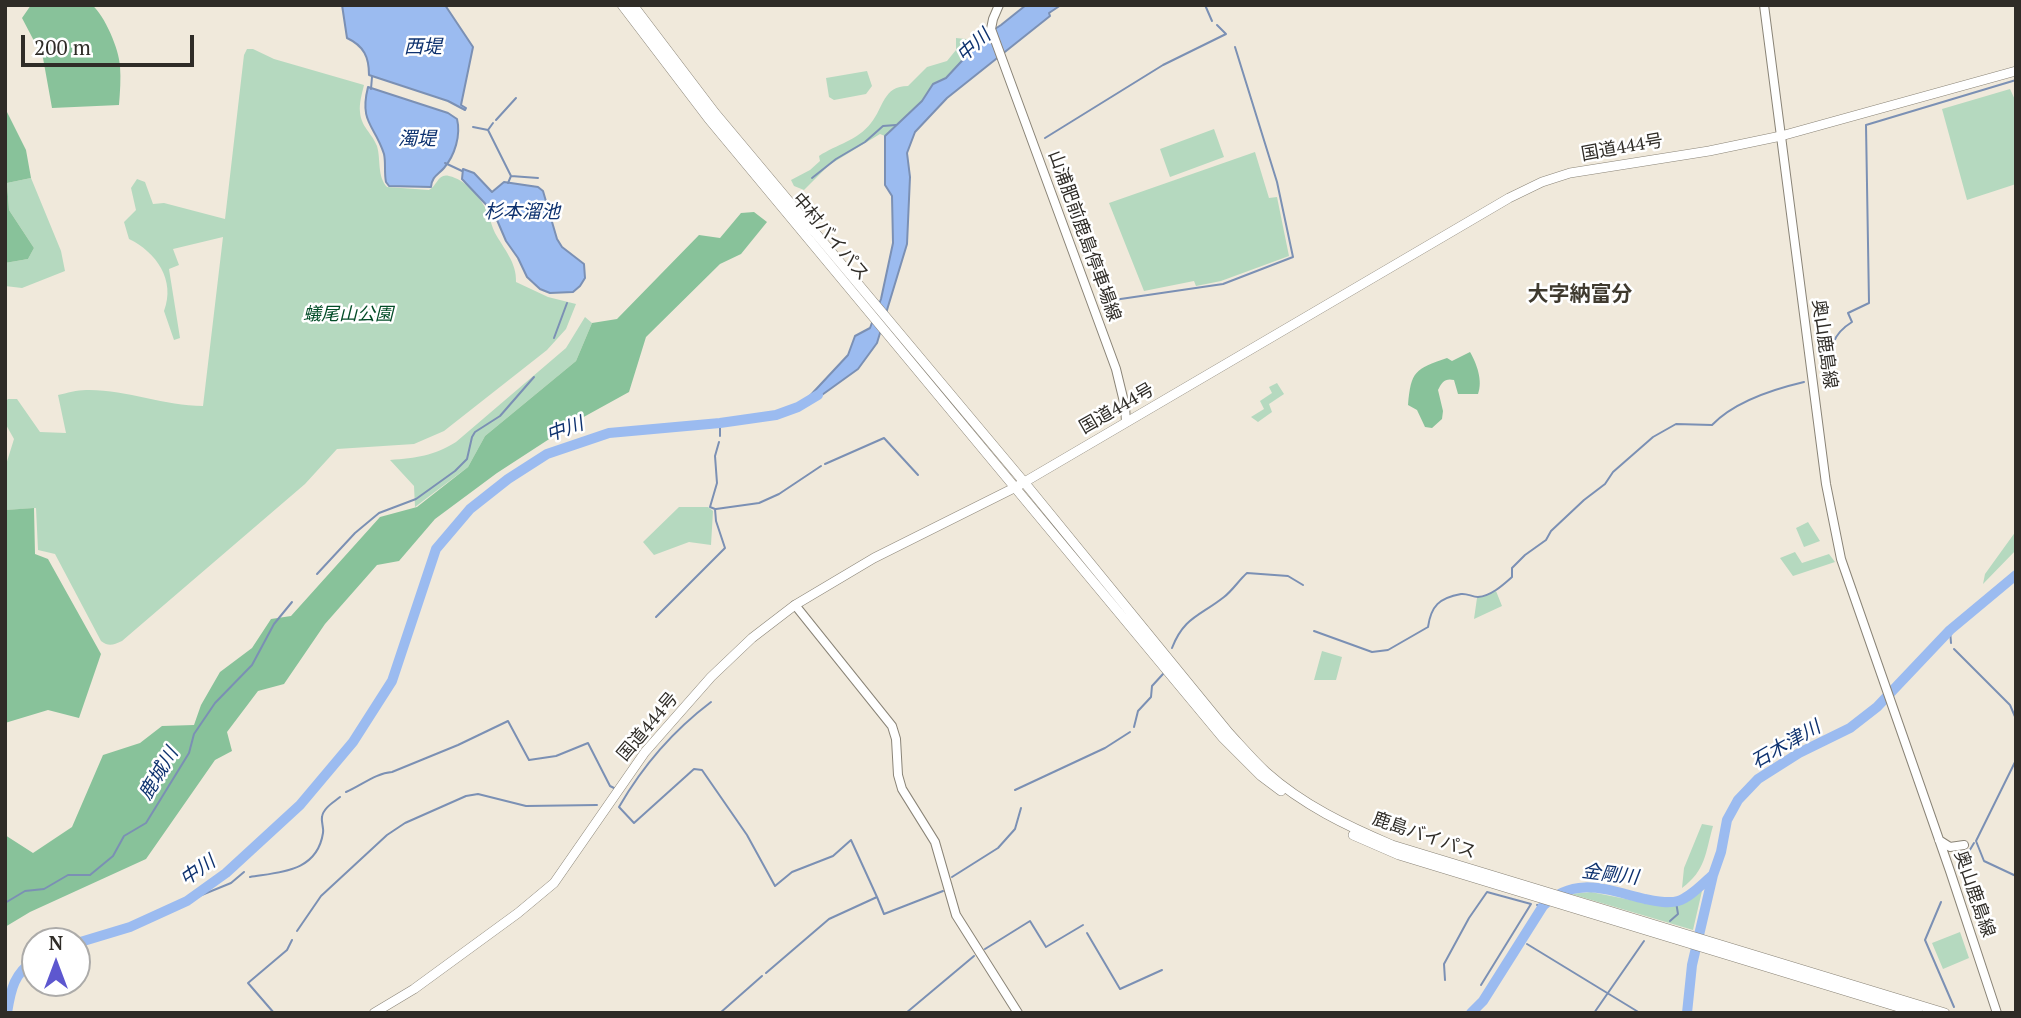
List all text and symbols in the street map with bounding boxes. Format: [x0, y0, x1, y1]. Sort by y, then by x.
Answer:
scale bar [24, 21, 198, 65]
water label: 中川 [952, 25, 996, 67]
text: 200 m [34, 33, 91, 61]
water label: 西堤 [404, 37, 442, 59]
water label: 濁堤 [398, 129, 436, 151]
street label: 国道444号 [1579, 130, 1665, 166]
street label: 山浦肥前鹿島停車場線 [1043, 148, 1125, 324]
street label: 中村バイパス [787, 189, 873, 285]
water label: 杉本溜池 [484, 202, 560, 224]
district label: 大字納富分 [1528, 282, 1632, 308]
street label: 奥山鹿島線 [1807, 298, 1841, 390]
park label: 蟻尾山公園 [303, 304, 393, 326]
street label: 国道444号 [1076, 379, 1158, 439]
water label: 中川 [543, 413, 587, 447]
street label: 国道444号 [613, 688, 683, 766]
water label: 石木津川 [1747, 716, 1825, 774]
water label: 鹿城川 [135, 744, 183, 804]
street label: 鹿島バイパス [1369, 808, 1479, 864]
street label: 奥山鹿島線 [1949, 848, 1999, 940]
water label: 中川 [176, 851, 220, 891]
water label: 金剛川 [1580, 860, 1640, 890]
north arrow [21, 927, 91, 997]
text: N [49, 930, 63, 955]

